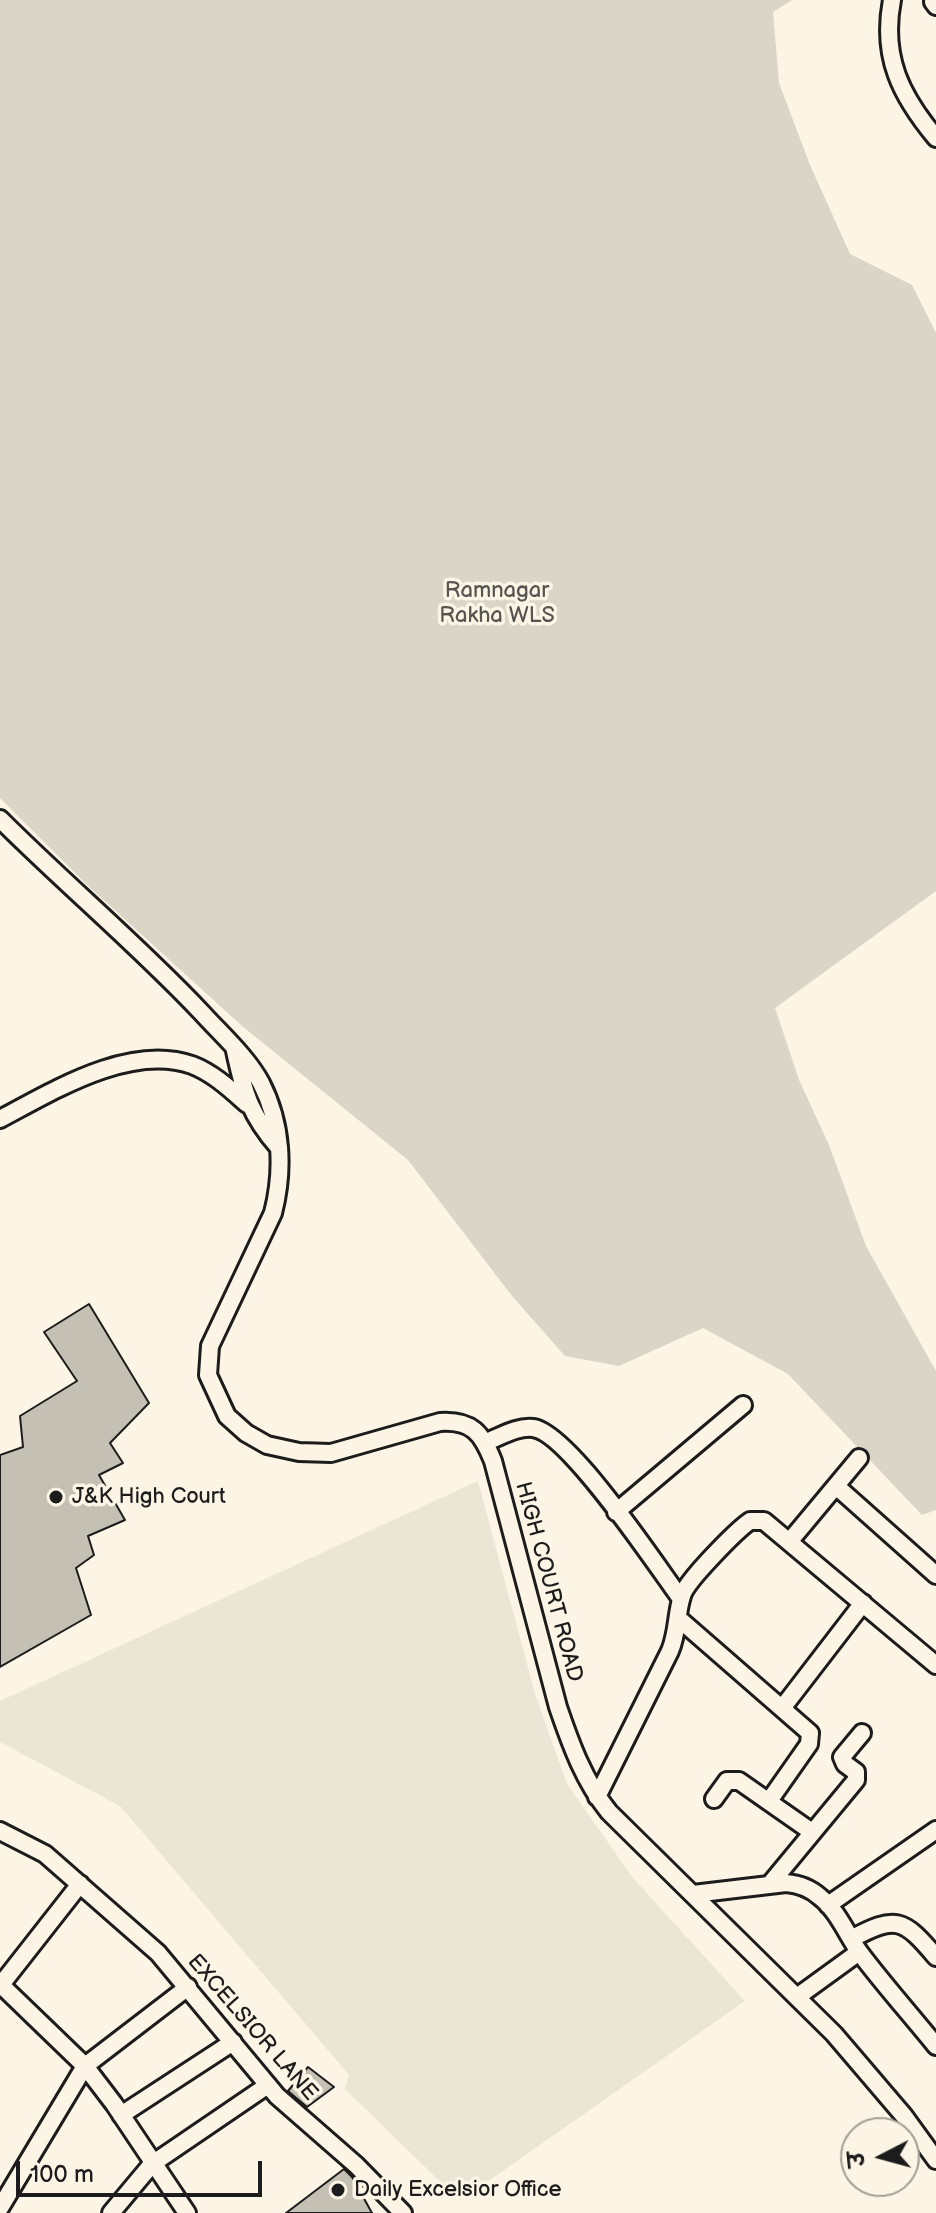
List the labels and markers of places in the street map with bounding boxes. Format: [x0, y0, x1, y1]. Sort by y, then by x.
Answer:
place label: J&K High Court [72, 1484, 226, 1510]
marker: J&K High Court [47, 1488, 65, 1506]
place label: Daily Excelsior Office [354, 2177, 561, 2203]
marker: Daily Excelsior Office [329, 2181, 347, 2199]

